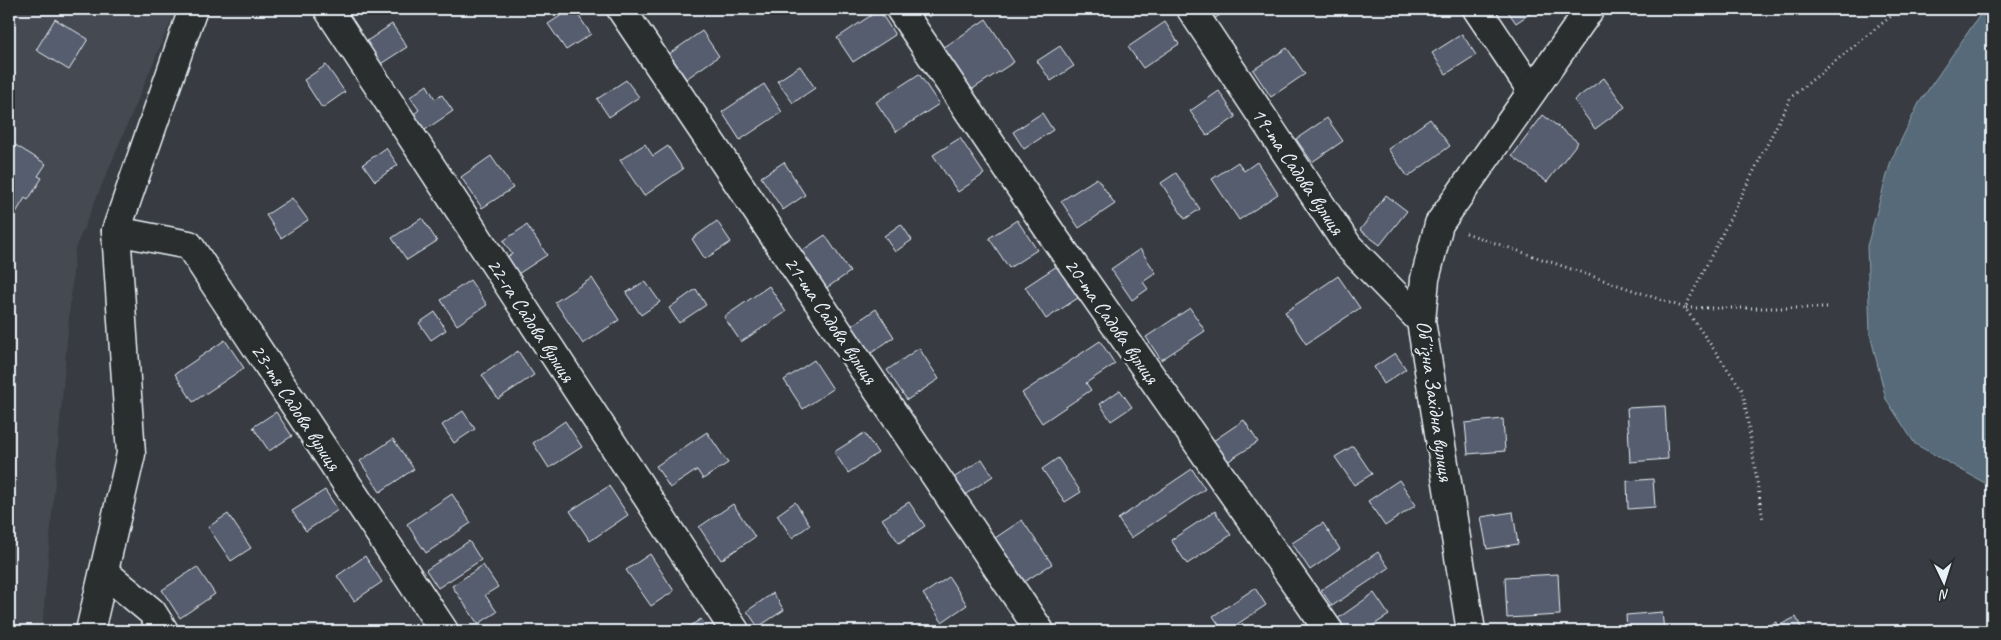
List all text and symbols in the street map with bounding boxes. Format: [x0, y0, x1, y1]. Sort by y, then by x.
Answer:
street label: 19-та Садова вулиця [1246, 102, 1351, 241]
street label: 21-ша Садова вулиця [779, 251, 884, 390]
street label: 22-га Садова вулиця [481, 253, 581, 388]
street label: 20-та Садова вулиця [1059, 253, 1166, 390]
street label: Обʼїзна Західна вулиця [1410, 319, 1459, 484]
street label: 23-тя Садова вулиця [245, 339, 347, 476]
north arrow [1918, 558, 1968, 608]
text: N [1938, 586, 1950, 603]

